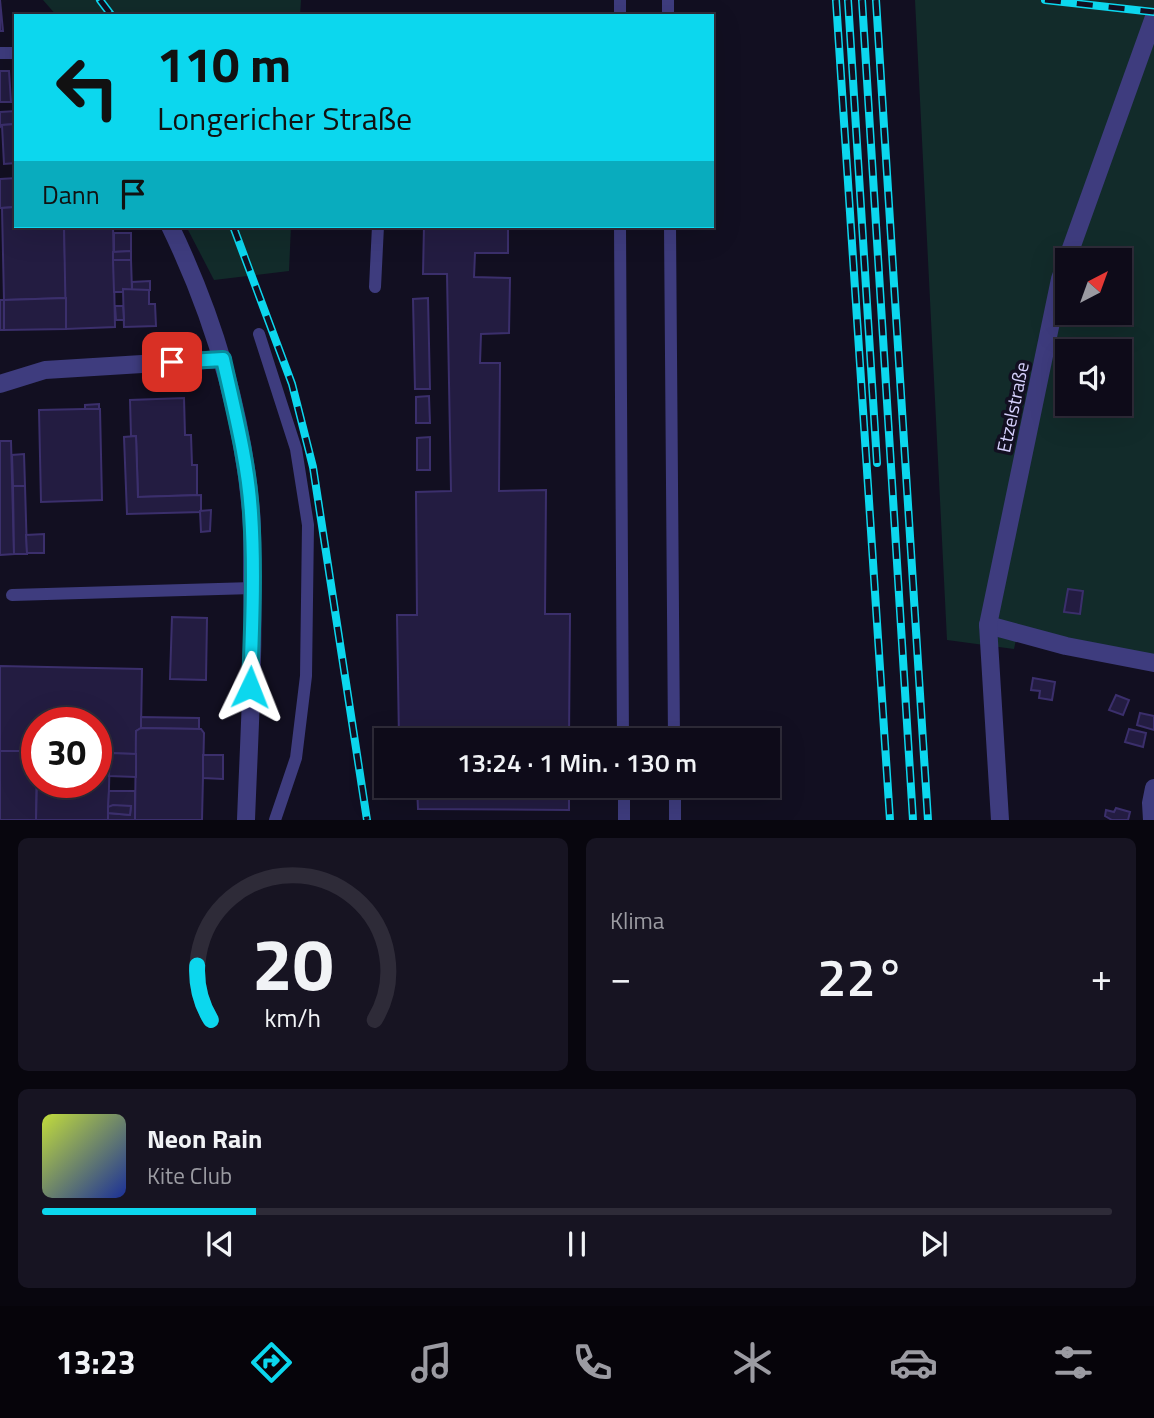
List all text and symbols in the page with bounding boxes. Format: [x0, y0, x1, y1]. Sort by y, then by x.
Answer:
text: 110 m [157, 26, 291, 101]
icon: left [42, 42, 133, 133]
text: Longericher Straße [157, 94, 412, 142]
text: Dann [42, 175, 100, 214]
icon: arrive [114, 175, 152, 213]
north arrow [1055, 248, 1132, 326]
map controls [1055, 248, 1132, 416]
pin [142, 332, 202, 392]
button: sound [1055, 339, 1132, 416]
icon: arrive [153, 343, 191, 381]
street label: Etzelstraße [988, 359, 1036, 455]
position arrow [213, 650, 287, 724]
speed limit sign: 30 [21, 707, 112, 798]
text: 13:24 · 1 Min. · 130 m [457, 743, 697, 782]
text: Klima [610, 903, 664, 938]
text: 20 [252, 909, 334, 1019]
text: 22° [817, 937, 905, 1016]
text: − [610, 948, 631, 1006]
text: + [1091, 948, 1112, 1006]
text: km/h [265, 999, 321, 1037]
text: Neon Rain [147, 1119, 262, 1158]
text: Kite Club [147, 1158, 232, 1193]
icon: previous [201, 1225, 239, 1263]
icon: pause [558, 1225, 596, 1263]
icon: next [915, 1225, 953, 1263]
text: 13:23 [56, 1338, 136, 1386]
icon: directions [247, 1338, 296, 1387]
icon: music [407, 1338, 456, 1387]
icon: phone [568, 1338, 617, 1387]
icon: climate [728, 1338, 777, 1387]
icon: car [889, 1338, 938, 1387]
icon: filters [1049, 1338, 1098, 1387]

